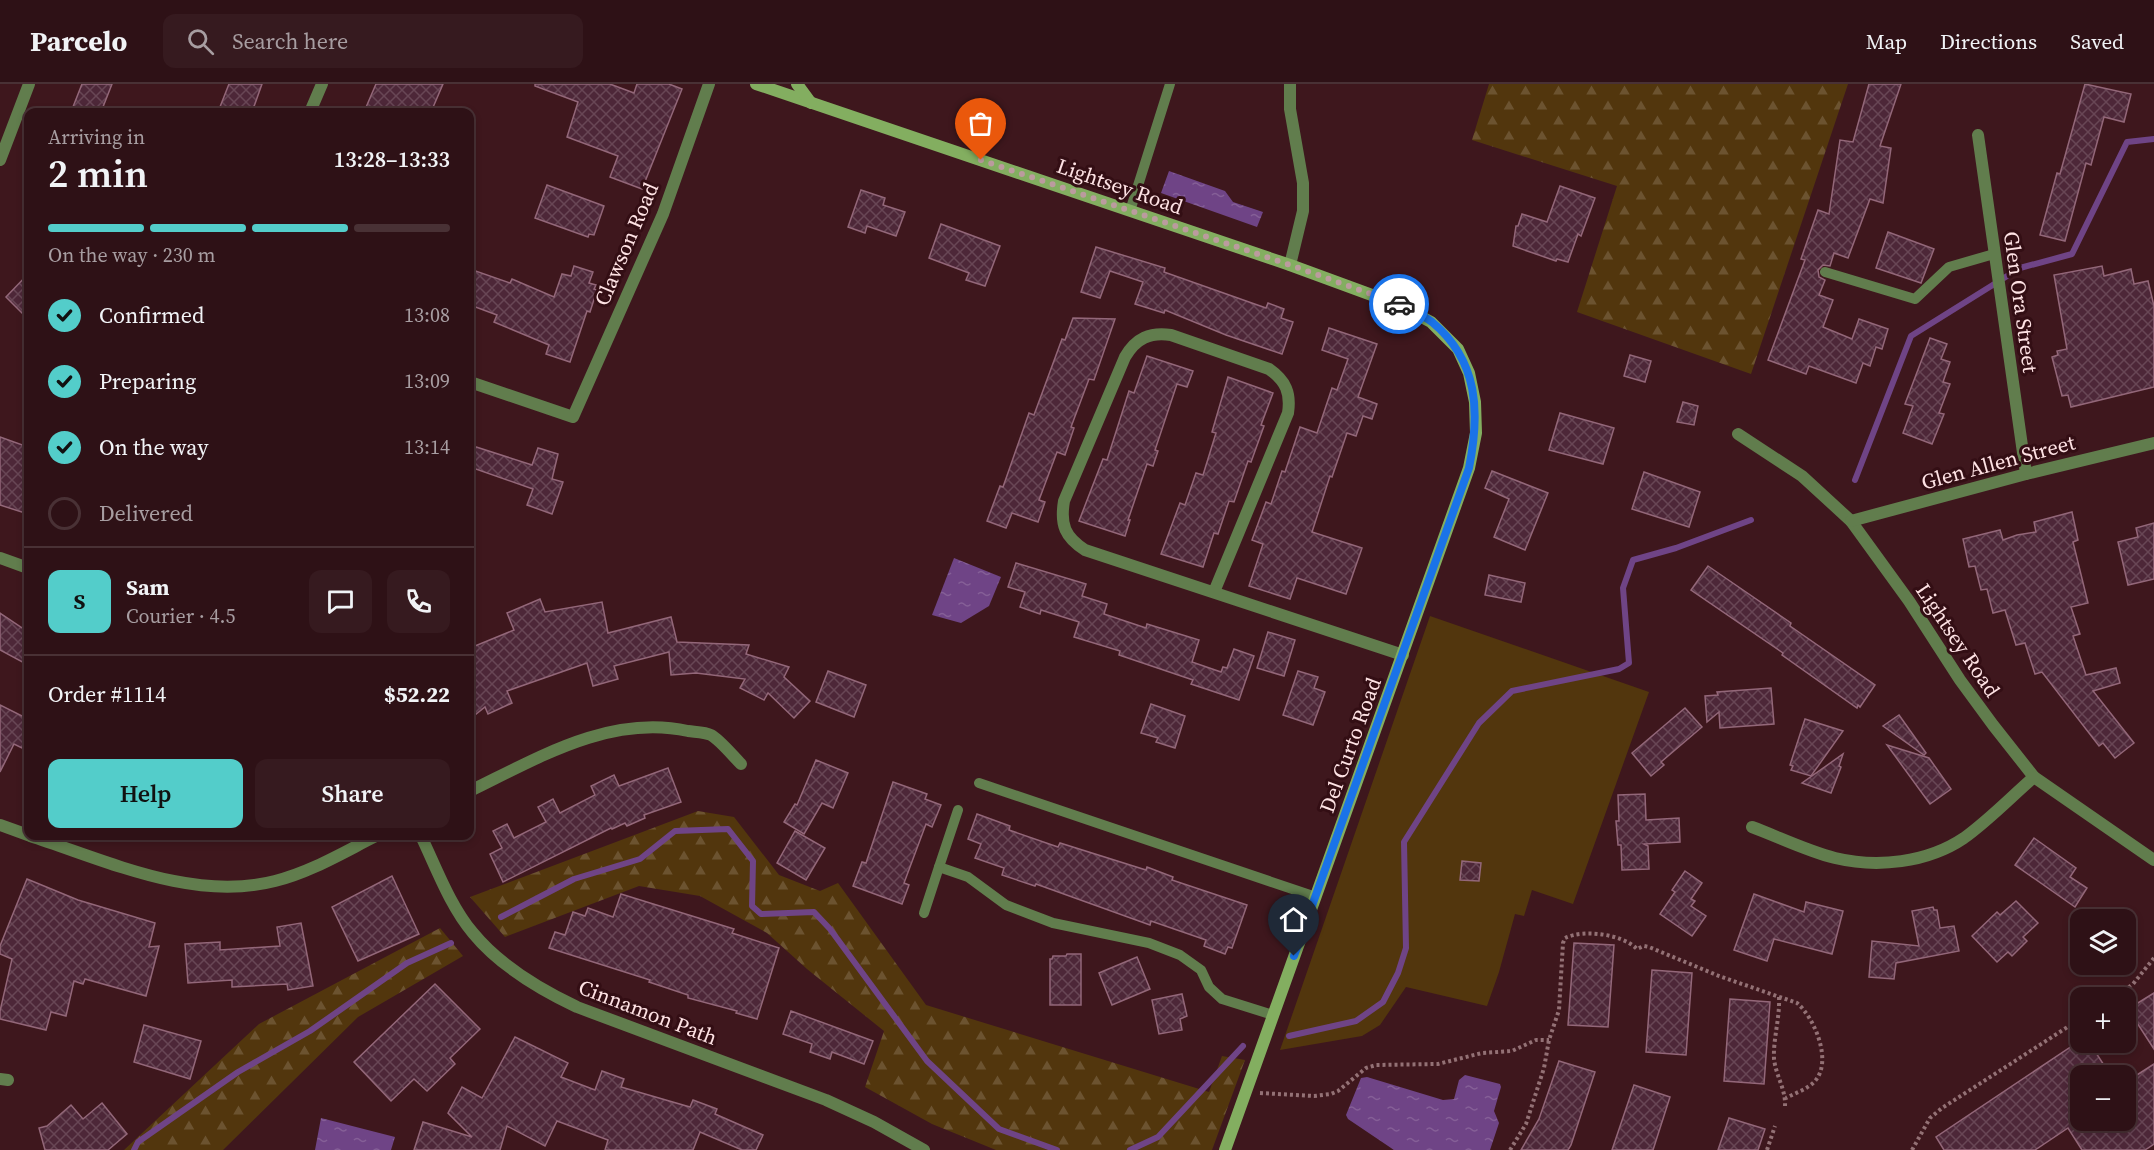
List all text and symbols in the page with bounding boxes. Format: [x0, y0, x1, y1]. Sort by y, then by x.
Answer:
search box [163, 14, 583, 68]
text: Parcelo [30, 22, 127, 60]
icon: search [184, 25, 217, 58]
text: Search here [232, 26, 348, 56]
text: Map [1866, 27, 1907, 56]
text: Directions [1940, 27, 2037, 56]
text: Saved [2070, 27, 2124, 56]
pin [955, 98, 1006, 160]
icon: bag [964, 107, 997, 140]
text: Arriving in [48, 123, 145, 151]
text: 13:28–13:33 [334, 144, 450, 174]
text: 2 min [48, 147, 148, 200]
street label: Lightsey Road [1053, 151, 1187, 221]
street label: Clawson Road [587, 178, 665, 310]
street label: Glen Ora Street [1997, 230, 2045, 375]
text: On the way · 230 m [48, 241, 215, 269]
courier [1369, 274, 1429, 334]
icon: car [1383, 288, 1416, 321]
icon: check [48, 299, 81, 332]
text: Confirmed [99, 300, 204, 330]
text: 13:08 [404, 301, 450, 329]
icon: check [48, 365, 81, 398]
text: Preparing [99, 366, 196, 396]
text: 13:09 [404, 367, 450, 395]
street label: Glen Allen Street [1918, 428, 2078, 496]
icon: check [48, 431, 81, 464]
text: On the way [99, 432, 208, 462]
text: 13:14 [404, 433, 450, 461]
text: Delivered [99, 498, 193, 528]
button: chat [309, 570, 372, 633]
button: phone [387, 570, 450, 633]
text: Sam [126, 572, 170, 602]
street label: Lightsey Road [1909, 577, 2007, 703]
text: S [74, 586, 85, 616]
text: Courier · 4.5 [126, 602, 235, 630]
street label: Del Curto Road [1312, 673, 1388, 817]
text: Order #1114 [48, 679, 166, 709]
text: $52.22 [384, 679, 450, 709]
button: Help [48, 759, 243, 828]
button: Share [255, 759, 450, 828]
pin [1268, 894, 1319, 956]
icon: home [1277, 903, 1310, 936]
map controls [2070, 909, 2136, 1131]
button: layers [2070, 909, 2136, 975]
street label: Cinnamon Path [575, 972, 721, 1052]
button: + [2070, 987, 2136, 1053]
button: − [2070, 1065, 2136, 1131]

